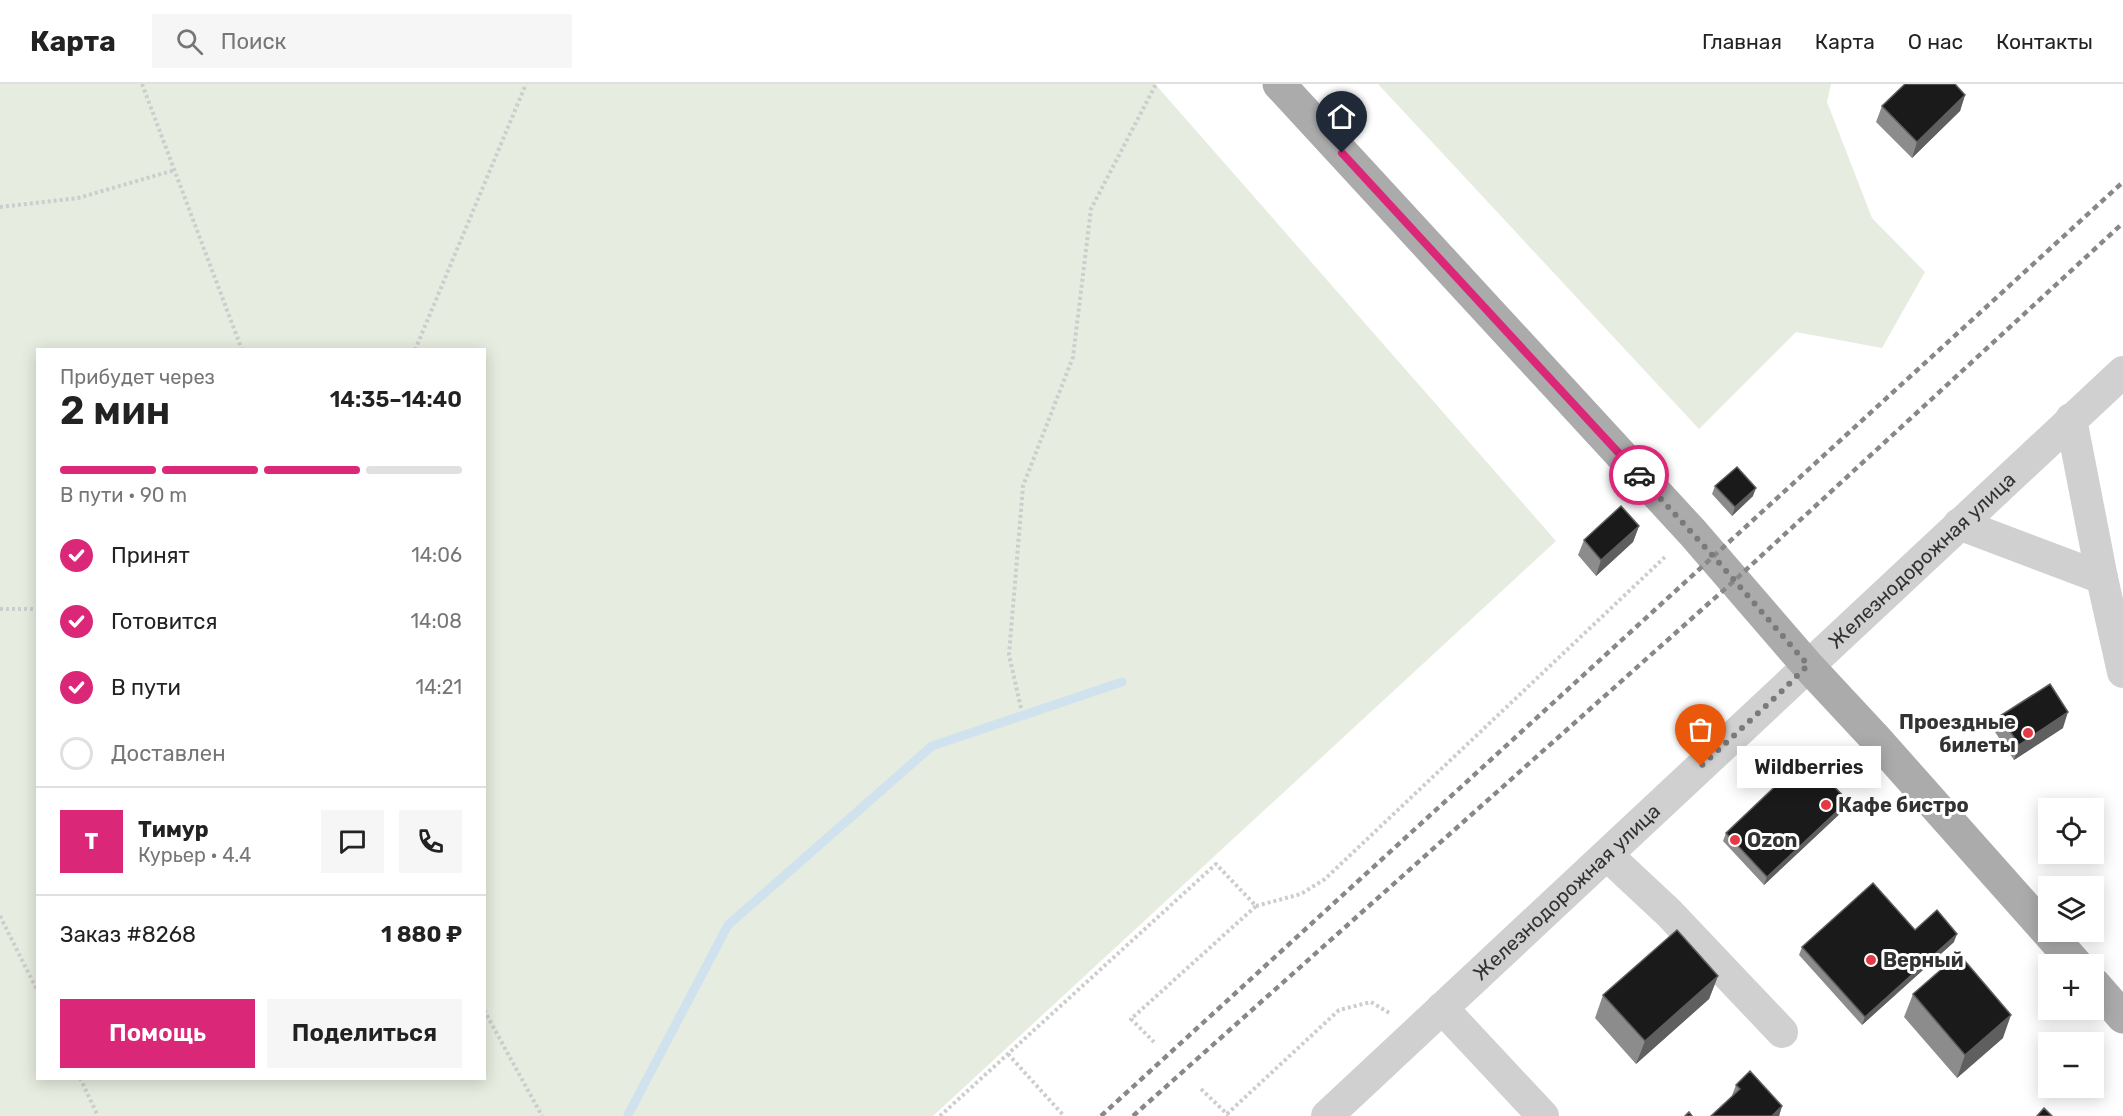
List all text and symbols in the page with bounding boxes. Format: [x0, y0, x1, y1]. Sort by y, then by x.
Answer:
search box [152, 14, 572, 68]
text: Карта [30, 25, 116, 58]
icon: search [173, 25, 206, 58]
text: Поиск [221, 28, 286, 55]
text: Главная [1702, 29, 1782, 54]
text: Карта [1815, 29, 1875, 54]
text: О нас [1908, 29, 1963, 54]
text: Контакты [1996, 29, 2093, 54]
pin [1316, 91, 1367, 153]
icon: home [1325, 100, 1358, 133]
text: Прибудет через [60, 365, 215, 389]
text: 14:35–14:40 [330, 386, 462, 413]
text: 2 мин [60, 388, 170, 434]
courier [1609, 445, 1669, 505]
icon: car [1623, 459, 1656, 492]
street label: Железнодорожная улица [1823, 467, 2020, 653]
text: В пути · 90 m [60, 483, 187, 507]
icon: check [60, 539, 93, 572]
text: Принят [111, 542, 190, 569]
text: 14:06 [411, 543, 462, 567]
icon: check [60, 605, 93, 638]
text: Готовится [111, 608, 217, 635]
text: 14:08 [410, 609, 462, 633]
icon: check [60, 671, 93, 704]
text: В пути [111, 674, 181, 701]
text: 14:21 [416, 675, 462, 699]
pin [1675, 704, 1726, 766]
place label: Проездные билеты [1899, 710, 2016, 757]
icon: bag [1684, 713, 1717, 746]
marker: Проездные билеты [2021, 726, 2035, 740]
text: Доставлен [111, 740, 226, 767]
callout: Wildberries [1737, 745, 1881, 787]
text: Wildberries [1754, 755, 1864, 779]
place label: Кафе бистро [1838, 793, 1969, 817]
marker: Кафе бистро [1819, 798, 1833, 812]
map controls [2038, 798, 2104, 1098]
button: locate [2038, 798, 2104, 864]
street label: Железнодорожная улица [1468, 799, 1665, 985]
button: chat [321, 810, 384, 873]
button: phone [399, 810, 462, 873]
text: Тимур [138, 816, 209, 843]
text: Т [85, 828, 98, 855]
place label: Ozon [1747, 828, 1797, 852]
marker: Ozon [1728, 833, 1742, 847]
text: Курьер · 4.4 [138, 843, 251, 867]
button: layers [2038, 876, 2104, 942]
text: Заказ #8268 [60, 921, 196, 948]
text: 1 880 ₽ [381, 921, 462, 948]
place label: Верный [1883, 948, 1964, 972]
marker: Верный [1864, 953, 1878, 967]
button: + [2038, 954, 2104, 1020]
button: Помощь [60, 999, 255, 1068]
button: Поделиться [267, 999, 462, 1068]
button: − [2038, 1032, 2104, 1098]

